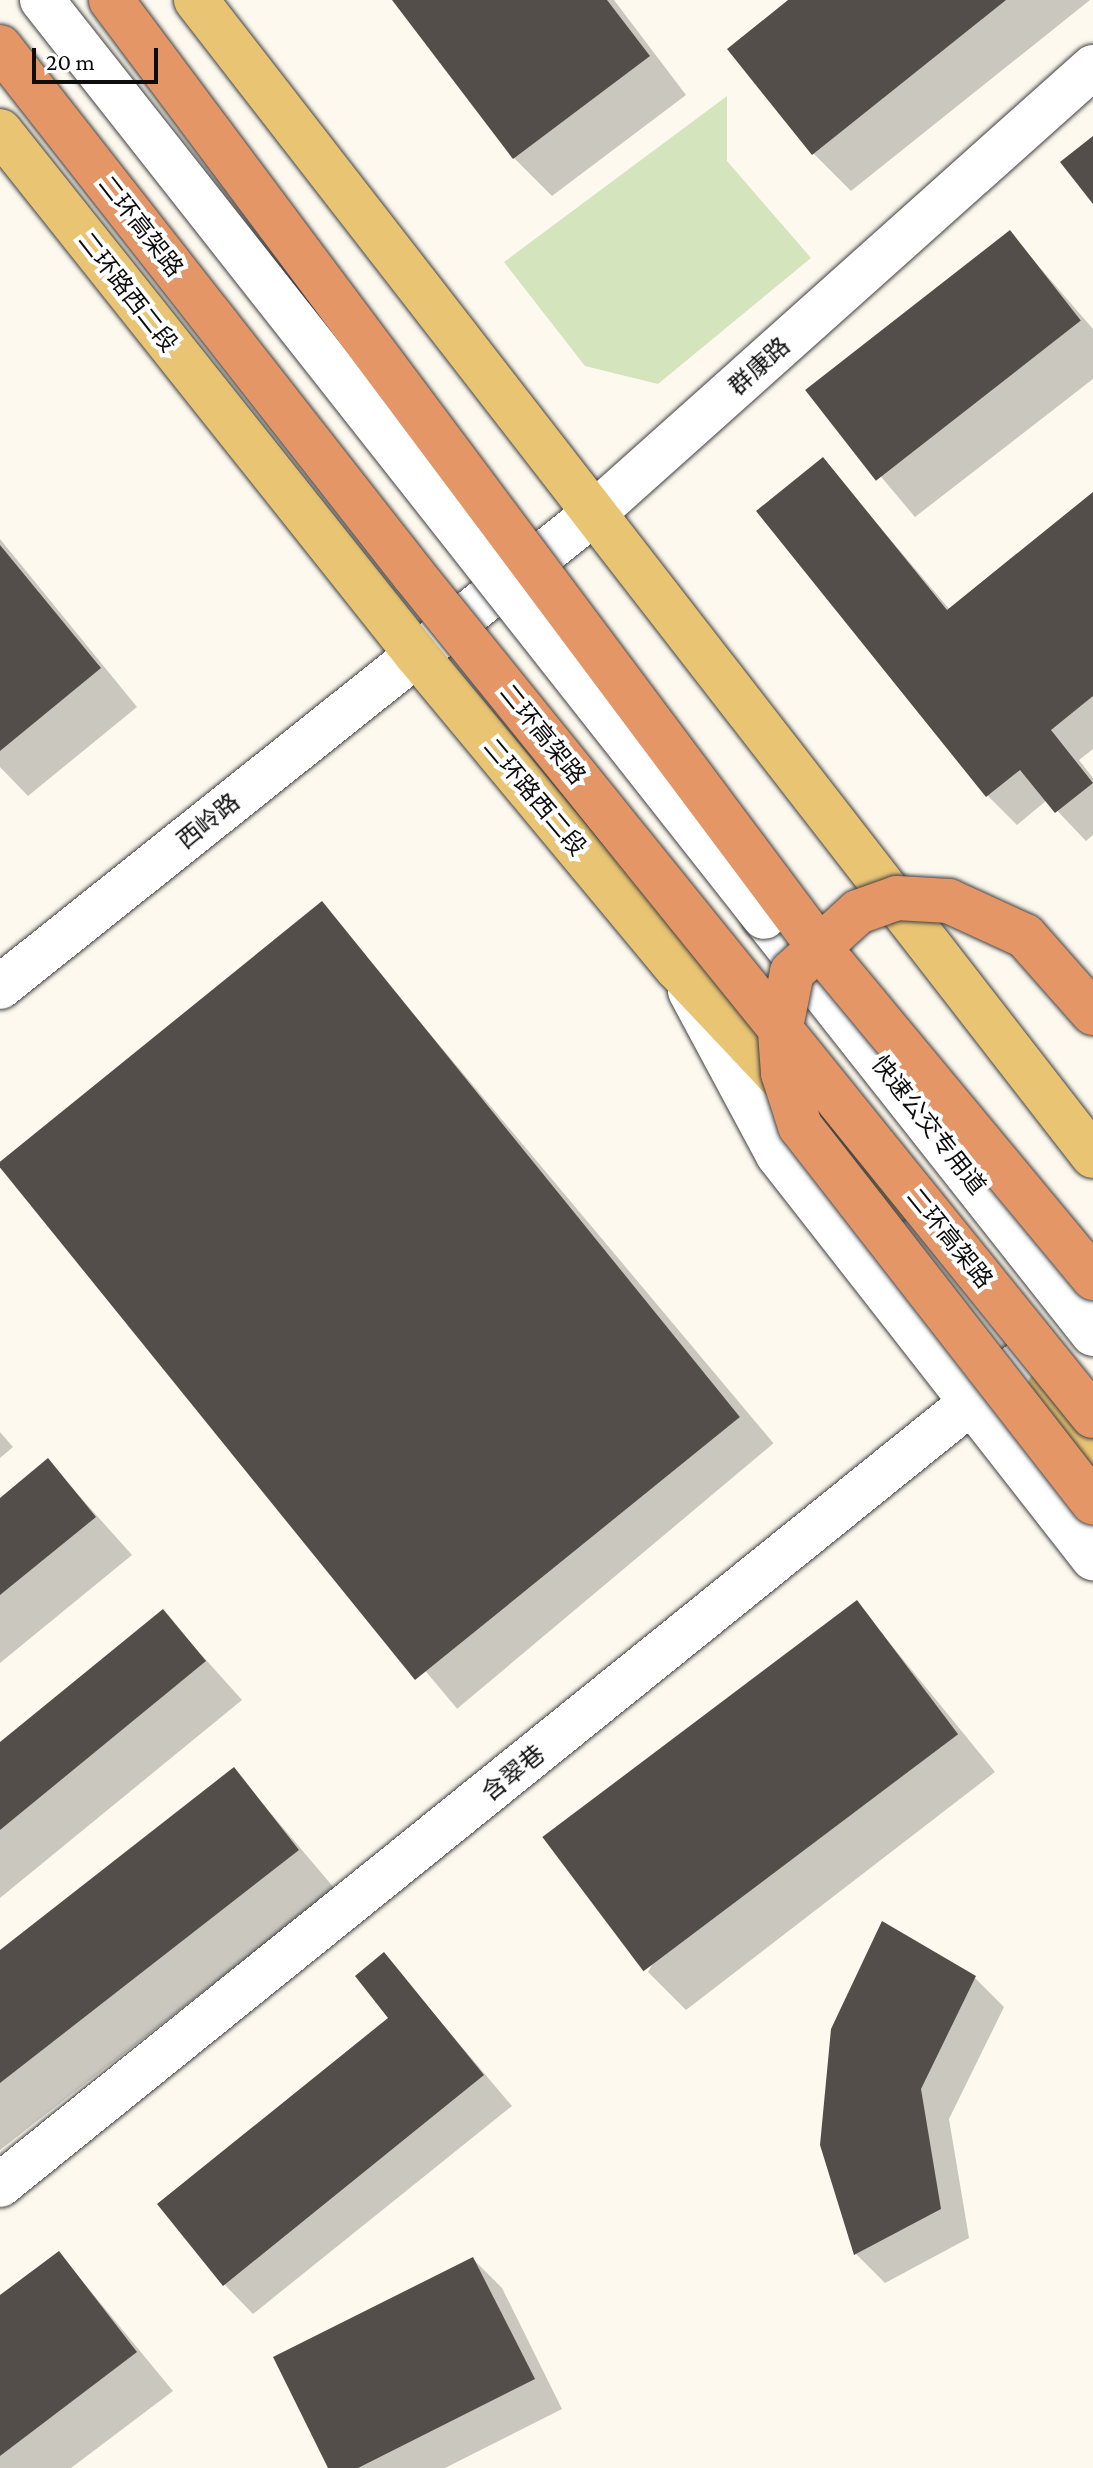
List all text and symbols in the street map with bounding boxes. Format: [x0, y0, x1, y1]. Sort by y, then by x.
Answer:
scale bar [36, 32, 162, 82]
text: 20 m [46, 48, 95, 75]
street label: 二环高架路 [93, 170, 189, 282]
street label: 二环路西二段 [72, 226, 184, 358]
street label: 群康路 [723, 331, 795, 401]
street label: 二环高架路 [494, 678, 592, 790]
street label: 二环路西二段 [478, 733, 592, 861]
street label: 西岭路 [171, 787, 245, 855]
street label: 快速公交专用道 [866, 1050, 992, 1200]
street label: 二环高架路 [901, 1182, 999, 1294]
street label: 含翠巷 [476, 1739, 550, 1807]

